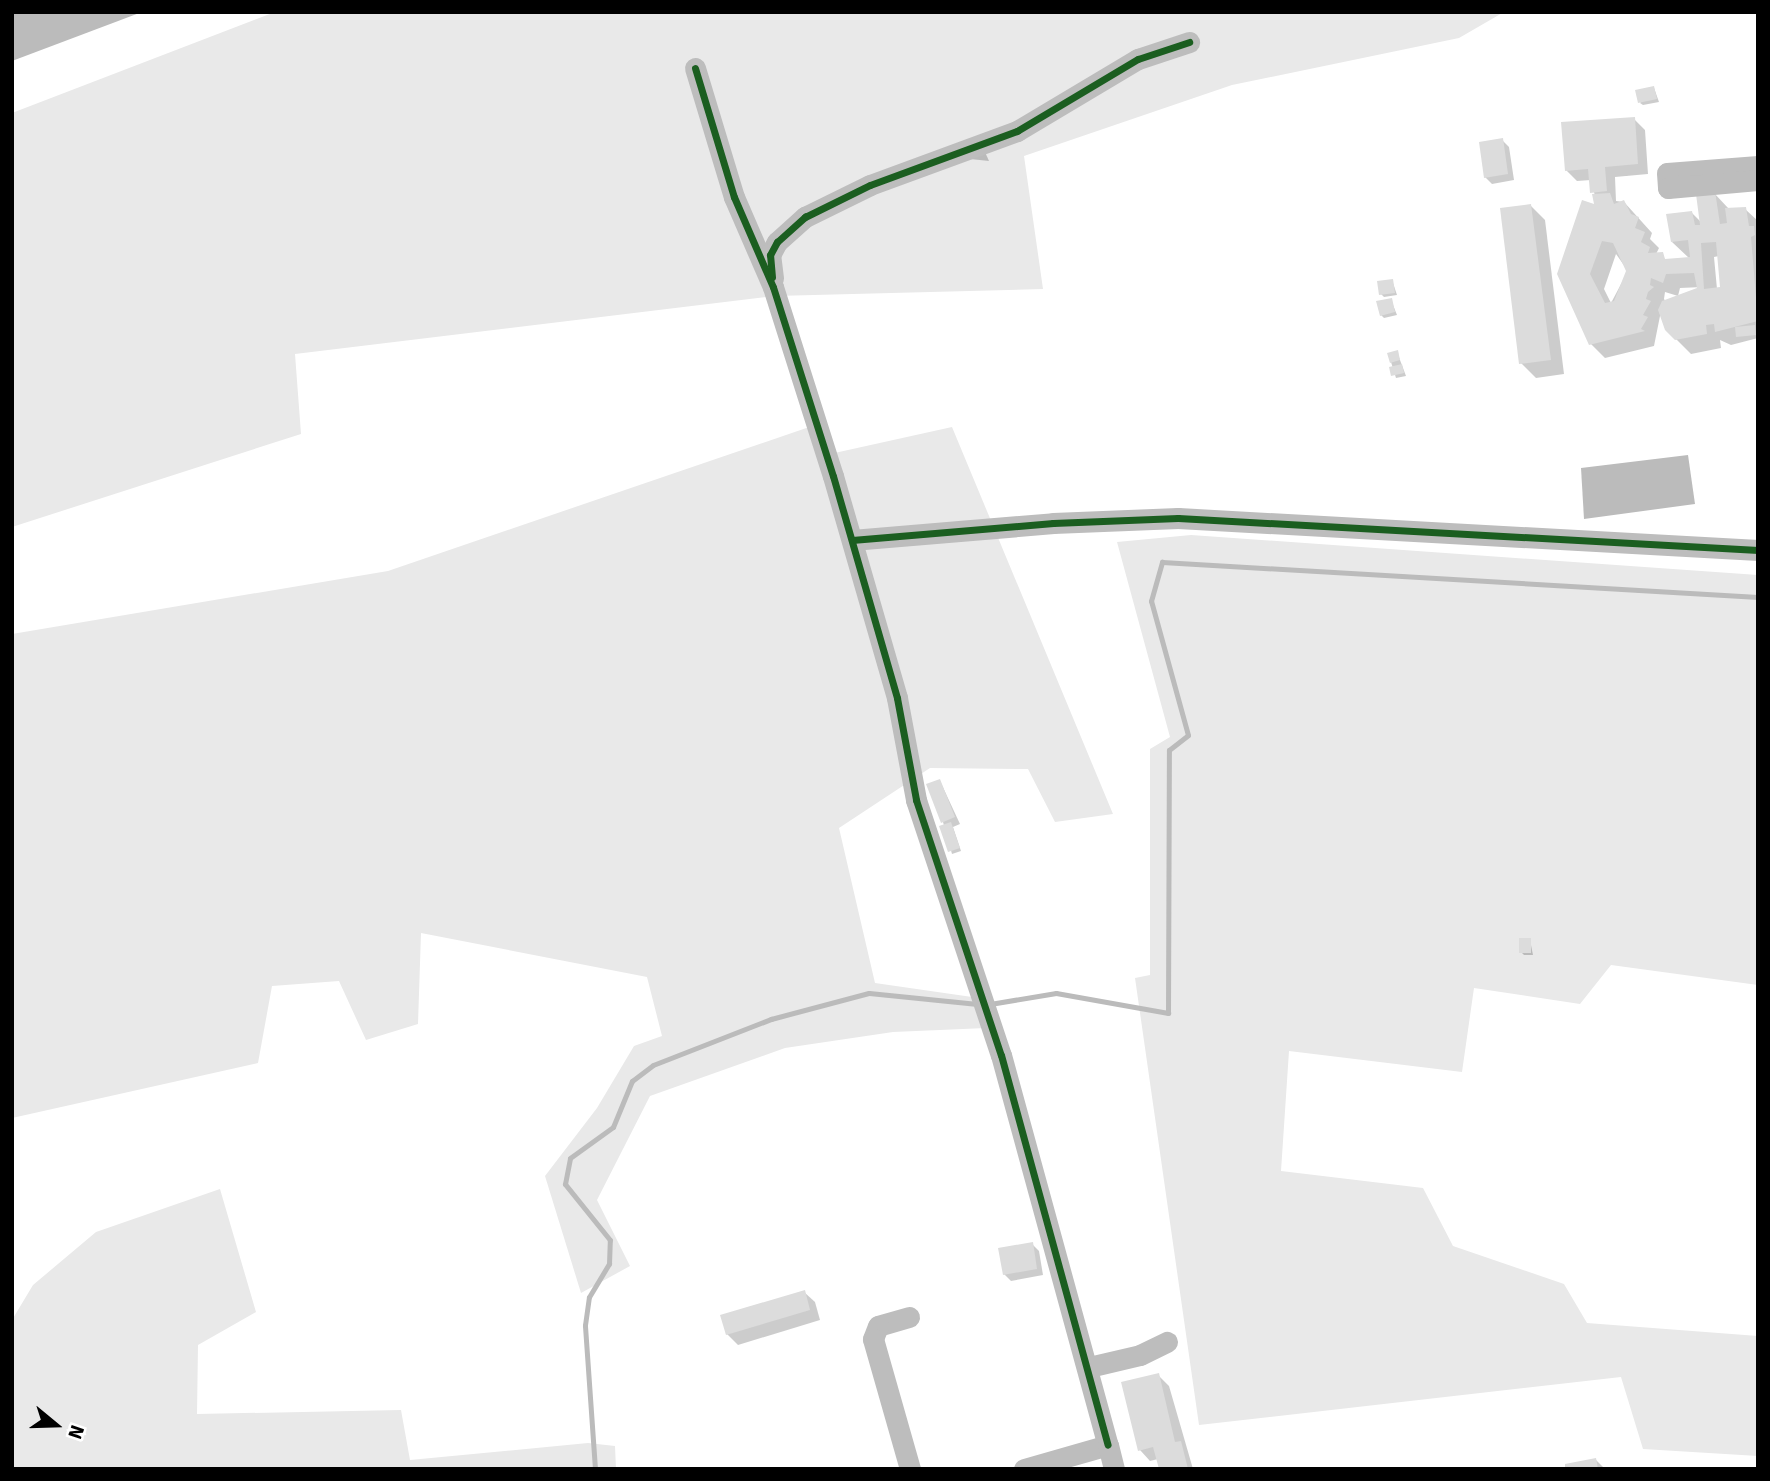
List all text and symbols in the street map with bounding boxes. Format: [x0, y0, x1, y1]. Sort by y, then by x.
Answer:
north arrow [21, 1390, 91, 1460]
text: N [62, 1422, 89, 1442]

